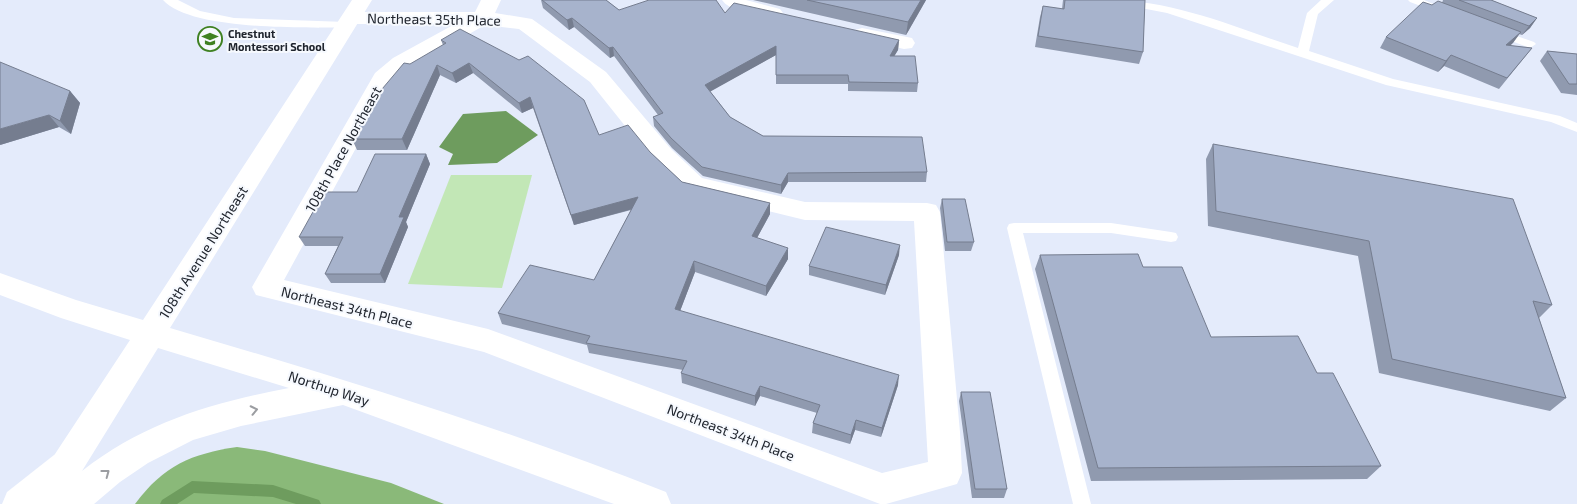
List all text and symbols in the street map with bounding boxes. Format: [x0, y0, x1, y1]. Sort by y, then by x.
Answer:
street label: Northeast 35th Place [367, 9, 501, 29]
school or university icon: Chestnut Montessori School [197, 26, 223, 52]
place label: Chestnut Montessori School [228, 27, 326, 53]
street label: 108th Place Northeast [301, 83, 385, 215]
street label: 108th Avenue Northeast [155, 182, 251, 322]
street label: Northeast 34th Place [279, 282, 415, 332]
street label: Northup Way [286, 367, 372, 409]
street label: Northeast 34th Place [665, 400, 797, 464]
one-way arrow [250, 406, 259, 416]
one-way arrow [100, 470, 110, 479]

